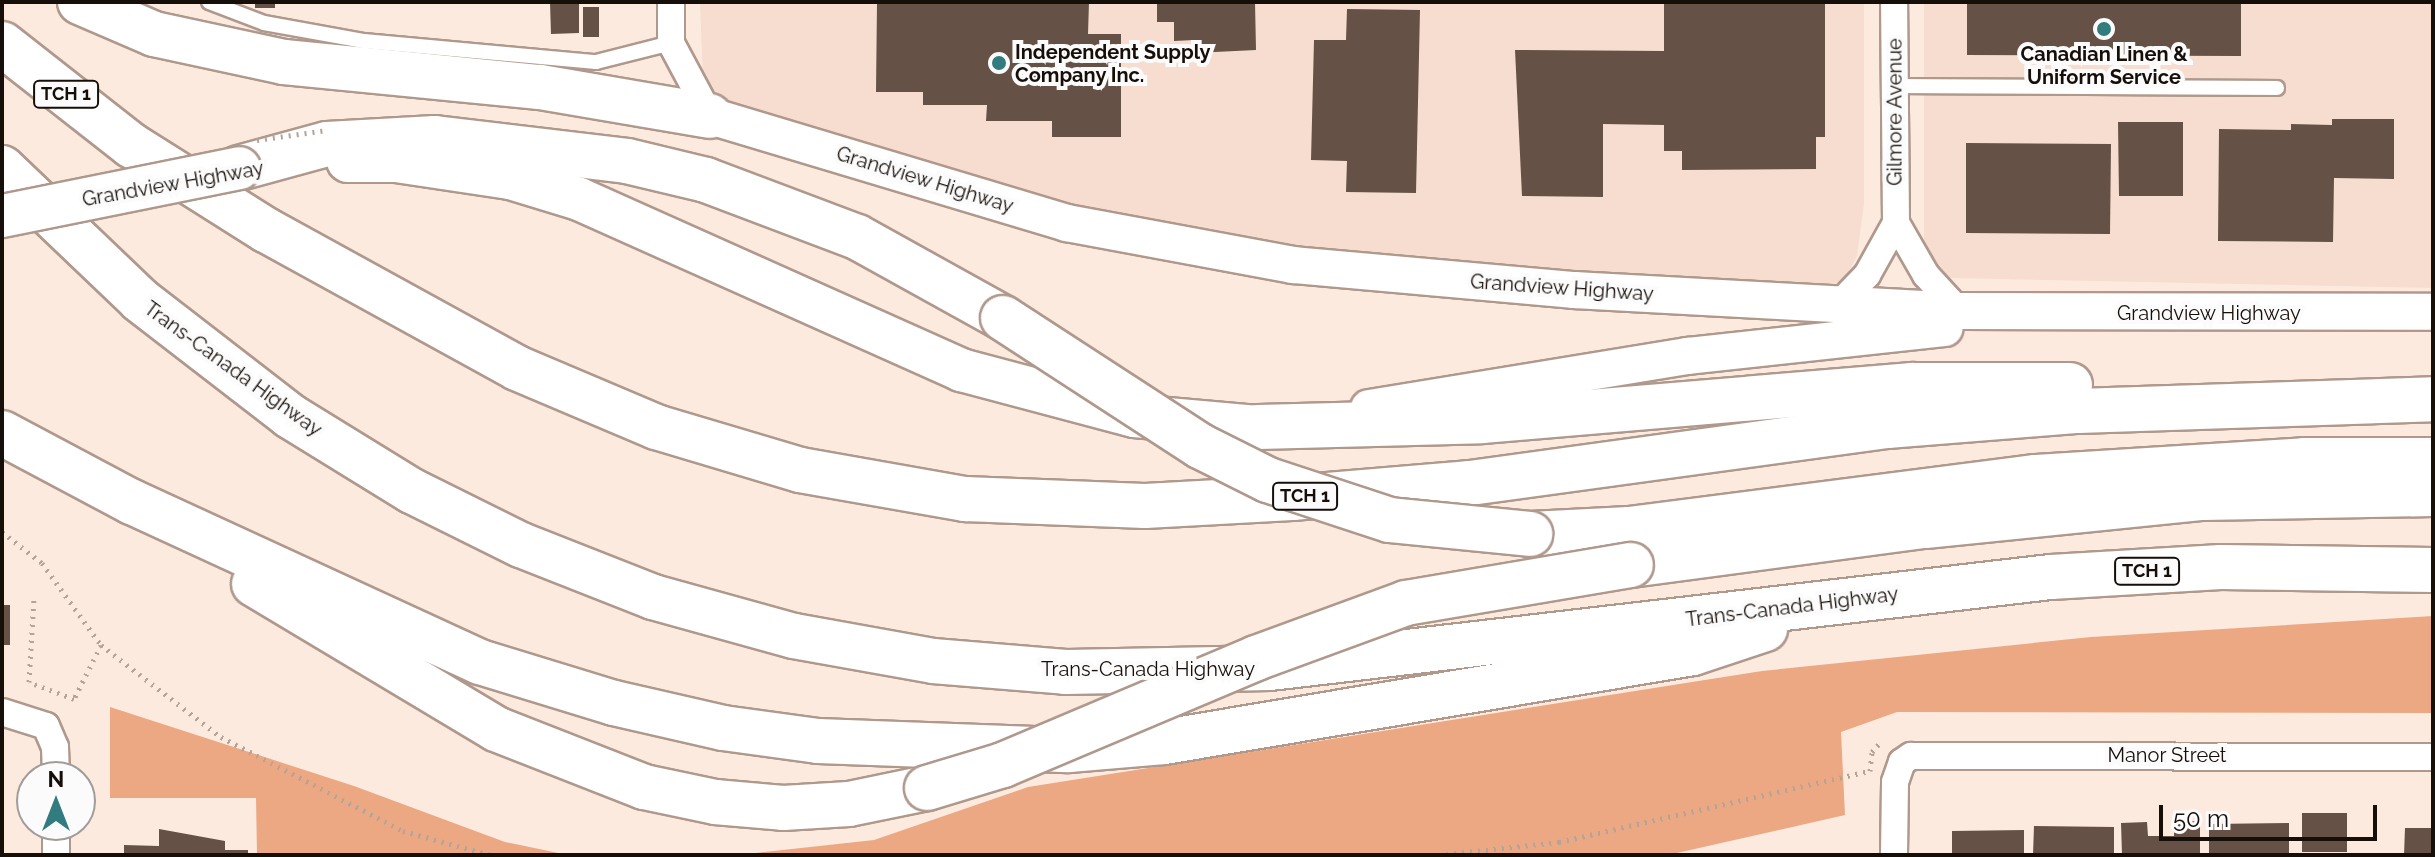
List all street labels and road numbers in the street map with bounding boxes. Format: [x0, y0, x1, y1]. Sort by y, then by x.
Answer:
street label: Gilmore Avenue [1883, 38, 1907, 186]
road number: TCH 1 [32, 80, 100, 108]
street label: Grandview Highway [833, 142, 1017, 218]
street label: Grandview Highway [80, 156, 266, 212]
street label: Grandview Highway [1469, 270, 1655, 306]
street label: Trans-Canada Highway [139, 296, 327, 442]
street label: Grandview Highway [2117, 301, 2301, 325]
road number: TCH 1 [1271, 482, 1339, 510]
road number: TCH 1 [2113, 557, 2181, 585]
street label: Trans-Canada Highway [1684, 582, 1900, 632]
street label: Trans-Canada Highway [1041, 657, 1255, 681]
street label: Manor Street [2107, 743, 2227, 767]

